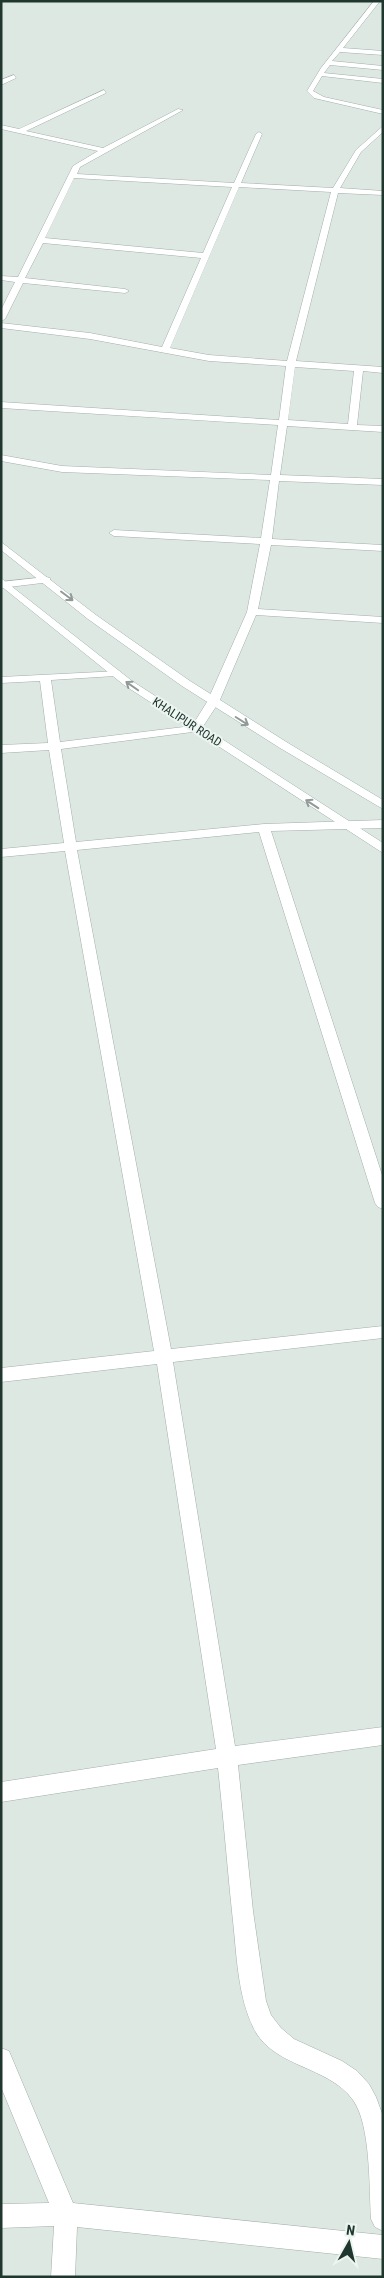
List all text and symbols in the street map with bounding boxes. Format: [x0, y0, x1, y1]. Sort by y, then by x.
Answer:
one-way arrow [60, 591, 73, 602]
one-way arrow [126, 681, 140, 691]
street label: KHALIPUR ROAD [150, 694, 224, 750]
one-way arrow [235, 716, 249, 726]
one-way arrow [306, 799, 320, 809]
north arrow [324, 2218, 374, 2268]
text: N [345, 2222, 356, 2239]

